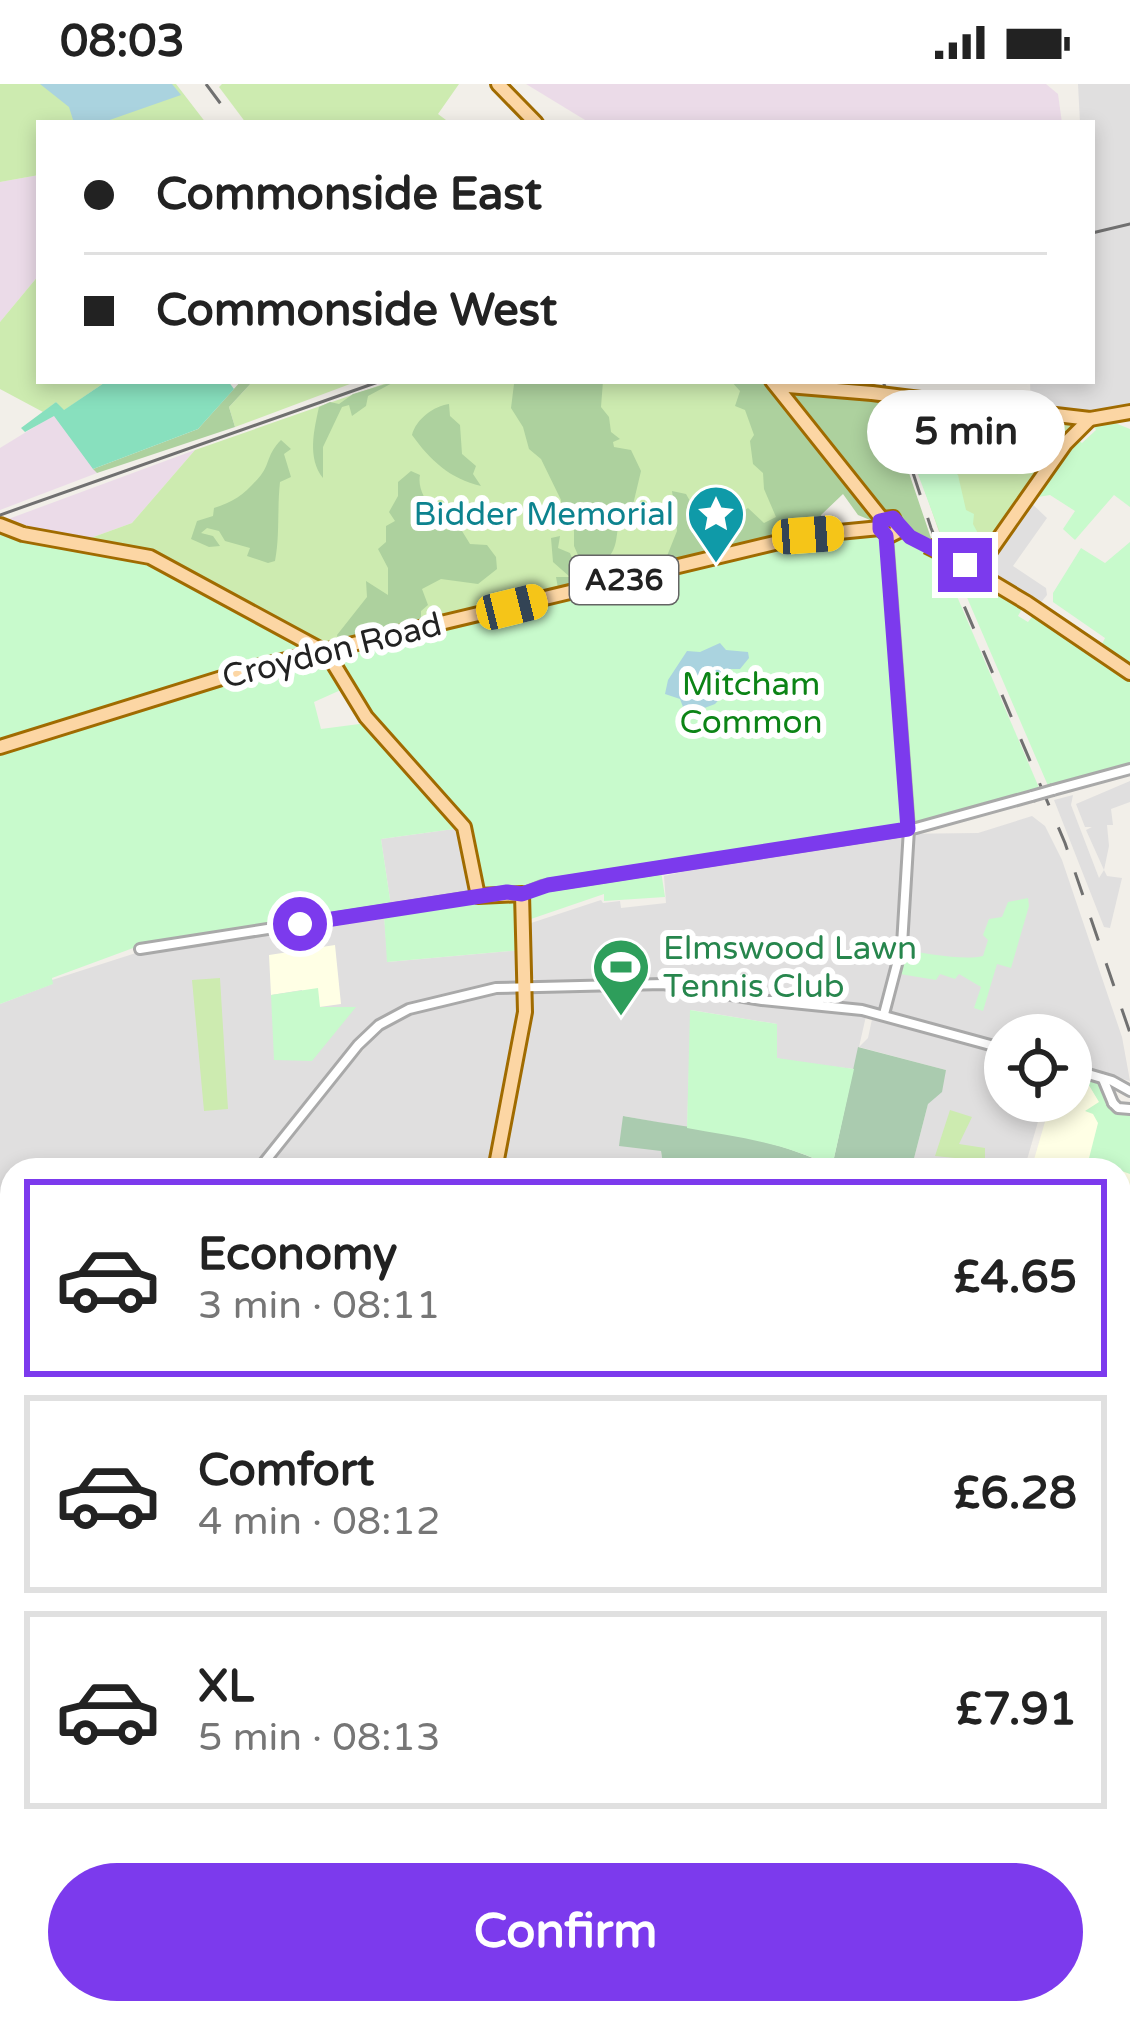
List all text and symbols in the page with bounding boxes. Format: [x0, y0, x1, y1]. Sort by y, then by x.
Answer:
text: 08:03 [60, 15, 185, 69]
text: Commonside East [156, 168, 542, 222]
text: Commonside West [156, 284, 557, 338]
callout: 5 min [866, 391, 1064, 475]
text: 5 min [914, 408, 1018, 455]
place icon: Bidder Memorial [685, 483, 747, 565]
place label: Bidder Memorial [414, 495, 674, 534]
car [771, 515, 845, 555]
route end [938, 538, 992, 592]
road number: A236 [570, 556, 678, 604]
car [473, 581, 551, 633]
street label: Croydon Road [218, 605, 446, 697]
park label: Mitcham Common [679, 665, 823, 742]
route start [273, 897, 327, 951]
place label: Elmswood Lawn Tennis Club [663, 929, 917, 1006]
sports icon: Elmswood Lawn Tennis Club [590, 936, 652, 1018]
map controls [984, 1014, 1092, 1122]
button: locate [984, 1014, 1092, 1122]
icon: car [54, 1224, 162, 1332]
text: Economy [198, 1228, 397, 1282]
text: £4.65 [953, 1251, 1077, 1305]
text: 3 min · 08:11 [198, 1282, 440, 1329]
icon: car [54, 1440, 162, 1548]
text: Comfort [198, 1444, 374, 1498]
text: £6.28 [953, 1467, 1077, 1521]
text: 4 min · 08:12 [198, 1498, 440, 1545]
icon: car [54, 1656, 162, 1764]
text: XL [198, 1660, 254, 1714]
text: £7.91 [956, 1683, 1077, 1737]
text: 5 min · 08:13 [198, 1714, 440, 1761]
button: Confirm [48, 1863, 1083, 2001]

